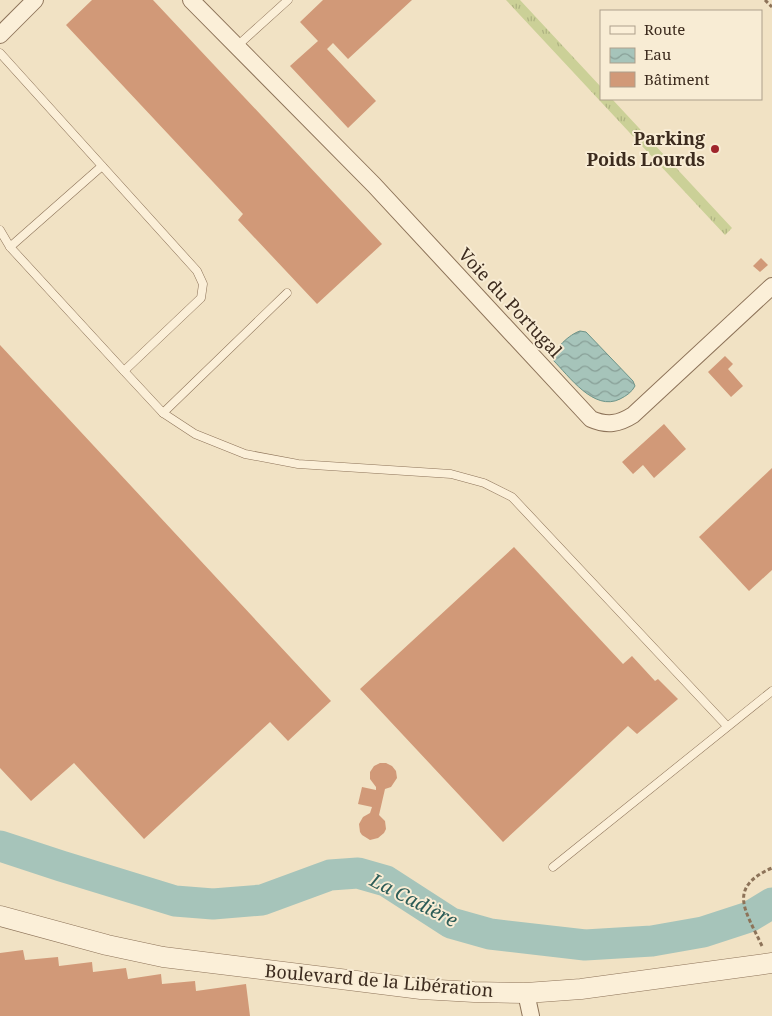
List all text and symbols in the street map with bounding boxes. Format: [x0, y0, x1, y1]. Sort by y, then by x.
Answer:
legend [600, 10, 762, 100]
text: Route [644, 19, 685, 39]
text: Eau [644, 44, 672, 64]
text: Bâtiment [644, 69, 710, 89]
place label: Parking Poids Lourds [587, 126, 706, 171]
marker: Parking Poids Lourds [709, 143, 721, 155]
street label: Voie du Portugal [454, 242, 568, 363]
water label: La Cadière [365, 866, 462, 933]
street label: Boulevard de la Libération [264, 958, 495, 1002]

